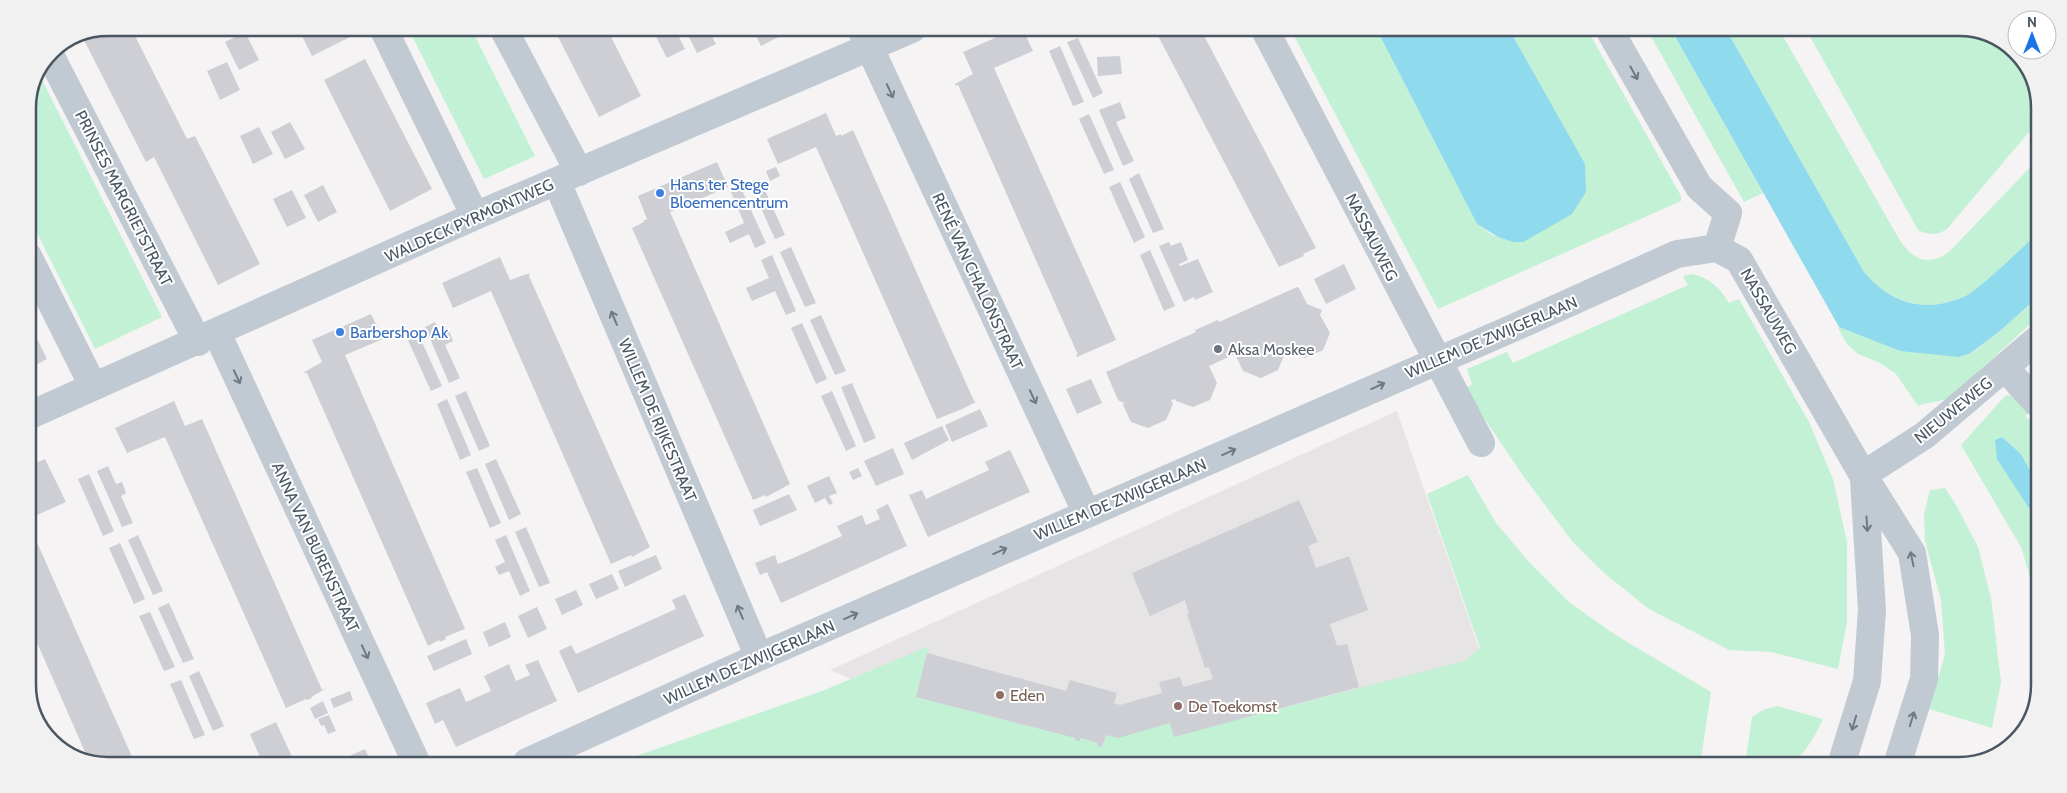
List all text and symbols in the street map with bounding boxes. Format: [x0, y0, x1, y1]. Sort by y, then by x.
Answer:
north arrow [2007, 10, 2057, 60]
text: N [2027, 13, 2037, 31]
one-way arrow [1630, 66, 1640, 80]
one-way arrow [886, 83, 896, 98]
street label: PRINSES MARGRIETSTRAAT [71, 107, 176, 290]
street label: WALDECK PYRMONTWEG [382, 175, 557, 266]
place label: Hans ter Stege Bloemencentrum [670, 175, 788, 212]
marker: Hans ter Stege Bloemencentrum [654, 187, 666, 199]
street label: RENÉ VAN CHALÔNSTRAAT [928, 190, 1027, 373]
street label: NASSAUWEG [1341, 190, 1402, 284]
street label: NASSAUWEG [1736, 265, 1801, 357]
street label: WILLEM DE ZWIJGERLAAN [1402, 293, 1580, 382]
one-way arrow [609, 311, 619, 326]
place label: Barbershop Ak [350, 323, 449, 342]
marker: Barbershop Ak [334, 326, 346, 338]
street label: WILLEM DE RIJKESTRAAT [615, 336, 701, 505]
place label: Aksa Moskee [1228, 340, 1314, 359]
marker: Aksa Moskee [1212, 343, 1224, 355]
one-way arrow [233, 369, 243, 384]
street label: NIEUWEWEG [1911, 373, 1996, 447]
one-way arrow [1370, 380, 1385, 390]
one-way arrow [1028, 389, 1038, 404]
one-way arrow [1221, 446, 1236, 456]
street label: WILLEM DE ZWIJGERLAAN [1031, 455, 1209, 544]
street label: ANNA VAN BURENSTRAAT [268, 459, 364, 636]
one-way arrow [1862, 516, 1871, 532]
one-way arrow [992, 545, 1007, 555]
one-way arrow [1907, 552, 1917, 568]
one-way arrow [734, 605, 744, 620]
one-way arrow [843, 611, 858, 621]
street label: WILLEM DE ZWIJGERLAAN [661, 616, 838, 709]
one-way arrow [360, 644, 370, 659]
place label: Eden [1010, 686, 1045, 705]
marker: Eden [994, 689, 1006, 701]
place label: De Toekomst [1188, 697, 1278, 716]
marker: De Toekomst [1172, 700, 1184, 712]
one-way arrow [1908, 712, 1917, 727]
one-way arrow [1849, 715, 1859, 731]

